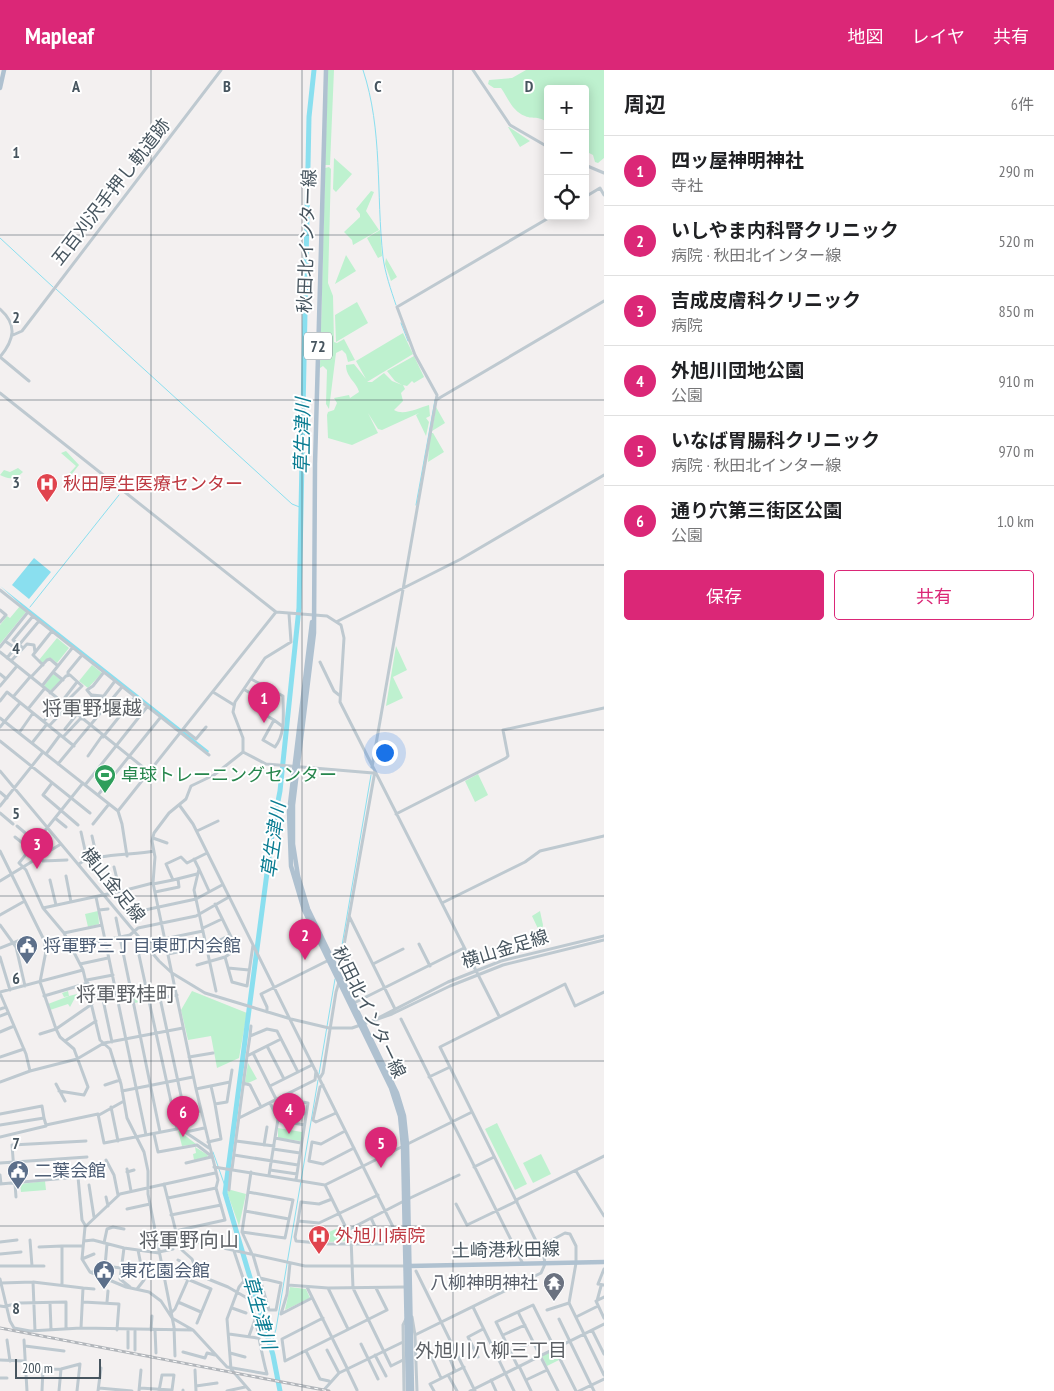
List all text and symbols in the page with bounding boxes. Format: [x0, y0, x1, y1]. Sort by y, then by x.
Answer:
text: Mapleaf [25, 20, 94, 51]
text: 地図 [848, 25, 884, 48]
text: レイヤ [912, 25, 965, 48]
text: 共有 [993, 25, 1029, 48]
text: A [71, 76, 81, 96]
text: B [223, 76, 231, 96]
text: C [374, 76, 382, 96]
text: D [525, 76, 534, 96]
map controls [544, 85, 589, 220]
button: + [544, 85, 589, 130]
text: 周辺 [624, 91, 666, 118]
text: 6件 [1011, 94, 1034, 114]
street label: 五百刈沢手押し軌道跡 [46, 114, 175, 270]
button: − [544, 130, 589, 175]
text: 1 [12, 142, 20, 162]
text: 四ッ屋神明神社 [671, 148, 804, 172]
text: 1 [636, 161, 644, 181]
text: 290 m [999, 161, 1034, 181]
street label: 秋田北インター線 [292, 169, 321, 313]
button: locate [544, 175, 589, 220]
text: 寺社 [671, 175, 703, 195]
text: いしやま内科腎クリニック [671, 218, 899, 242]
text: 2 [636, 231, 644, 251]
text: 520 m [999, 231, 1034, 251]
text: 病院 · 秋田北インター線 [671, 245, 841, 265]
text: 吉成皮膚科クリニック [671, 288, 861, 312]
text: 3 [636, 301, 644, 321]
text: 850 m [999, 301, 1034, 321]
text: 2 [12, 307, 20, 327]
text: 病院 [671, 315, 703, 335]
road number: 72 [304, 332, 332, 360]
text: 外旭川団地公園 [671, 358, 804, 382]
text: 4 [636, 371, 644, 391]
text: 910 m [999, 371, 1034, 391]
text: 公園 [671, 385, 703, 405]
water label: 草生津川 [289, 396, 315, 474]
text: いなば胃腸科クリニック [671, 428, 880, 452]
text: 5 [636, 441, 644, 461]
text: 970 m [999, 441, 1034, 461]
text: 病院 · 秋田北インター線 [671, 455, 841, 475]
text: 3 [12, 472, 20, 492]
hospital icon: 秋田厚生医療センター [35, 472, 59, 503]
place label: 秋田厚生医療センター [63, 472, 243, 495]
text: 通り穴第三街区公園 [671, 498, 842, 522]
text: 6 [636, 511, 644, 531]
text: 1.0 km [997, 511, 1034, 531]
text: 公園 [671, 525, 703, 545]
button: 保存 [624, 570, 824, 620]
button: 共有 [834, 570, 1034, 620]
text: 4 [12, 638, 20, 658]
pin: 1 [248, 682, 280, 723]
district label: 将軍野堰越 [42, 695, 142, 721]
your location [372, 740, 398, 766]
sports icon: 卓球トレーニングセンター [93, 763, 117, 794]
place label: 卓球トレーニングセンター [121, 763, 337, 786]
water label: 草生津川 [256, 799, 290, 879]
text: 5 [12, 803, 20, 823]
pin: 3 [21, 828, 53, 869]
street label: 横山金足線 [76, 842, 151, 927]
pin: 2 [289, 919, 321, 960]
street label: 横山金足線 [458, 924, 551, 973]
public building icon: 将軍野三丁目東町内会館 [15, 934, 39, 965]
place label: 将軍野三丁目東町内会館 [43, 934, 241, 957]
street label: 秋田北インター線 [328, 942, 411, 1082]
text: 6 [12, 968, 20, 988]
district label: 将軍野桂町 [76, 981, 176, 1007]
pin: 4 [273, 1093, 305, 1134]
pin: 6 [167, 1096, 199, 1137]
pin: 5 [365, 1127, 397, 1168]
text: 7 [12, 1133, 20, 1153]
public building icon: 二葉会館 [6, 1159, 30, 1190]
place label: 二葉会館 [34, 1159, 106, 1182]
hospital icon: 外旭川病院 [307, 1224, 331, 1255]
place label: 外旭川病院 [335, 1224, 425, 1247]
district label: 将軍野向山 [139, 1227, 239, 1253]
street label: 土崎港秋田線 [452, 1237, 560, 1262]
public building icon: 東花園会館 [92, 1259, 116, 1290]
place label: 東花園会館 [120, 1259, 210, 1282]
place label: 八柳神明神社 [430, 1271, 538, 1294]
temple icon: 八柳神明神社 [542, 1271, 566, 1302]
water label: 草生津川 [238, 1272, 283, 1354]
text: 8 [12, 1298, 20, 1318]
district label: 外旭川八柳三丁目 [415, 1338, 567, 1362]
scale bar [15, 1356, 101, 1379]
text: 200 m [22, 1359, 53, 1377]

